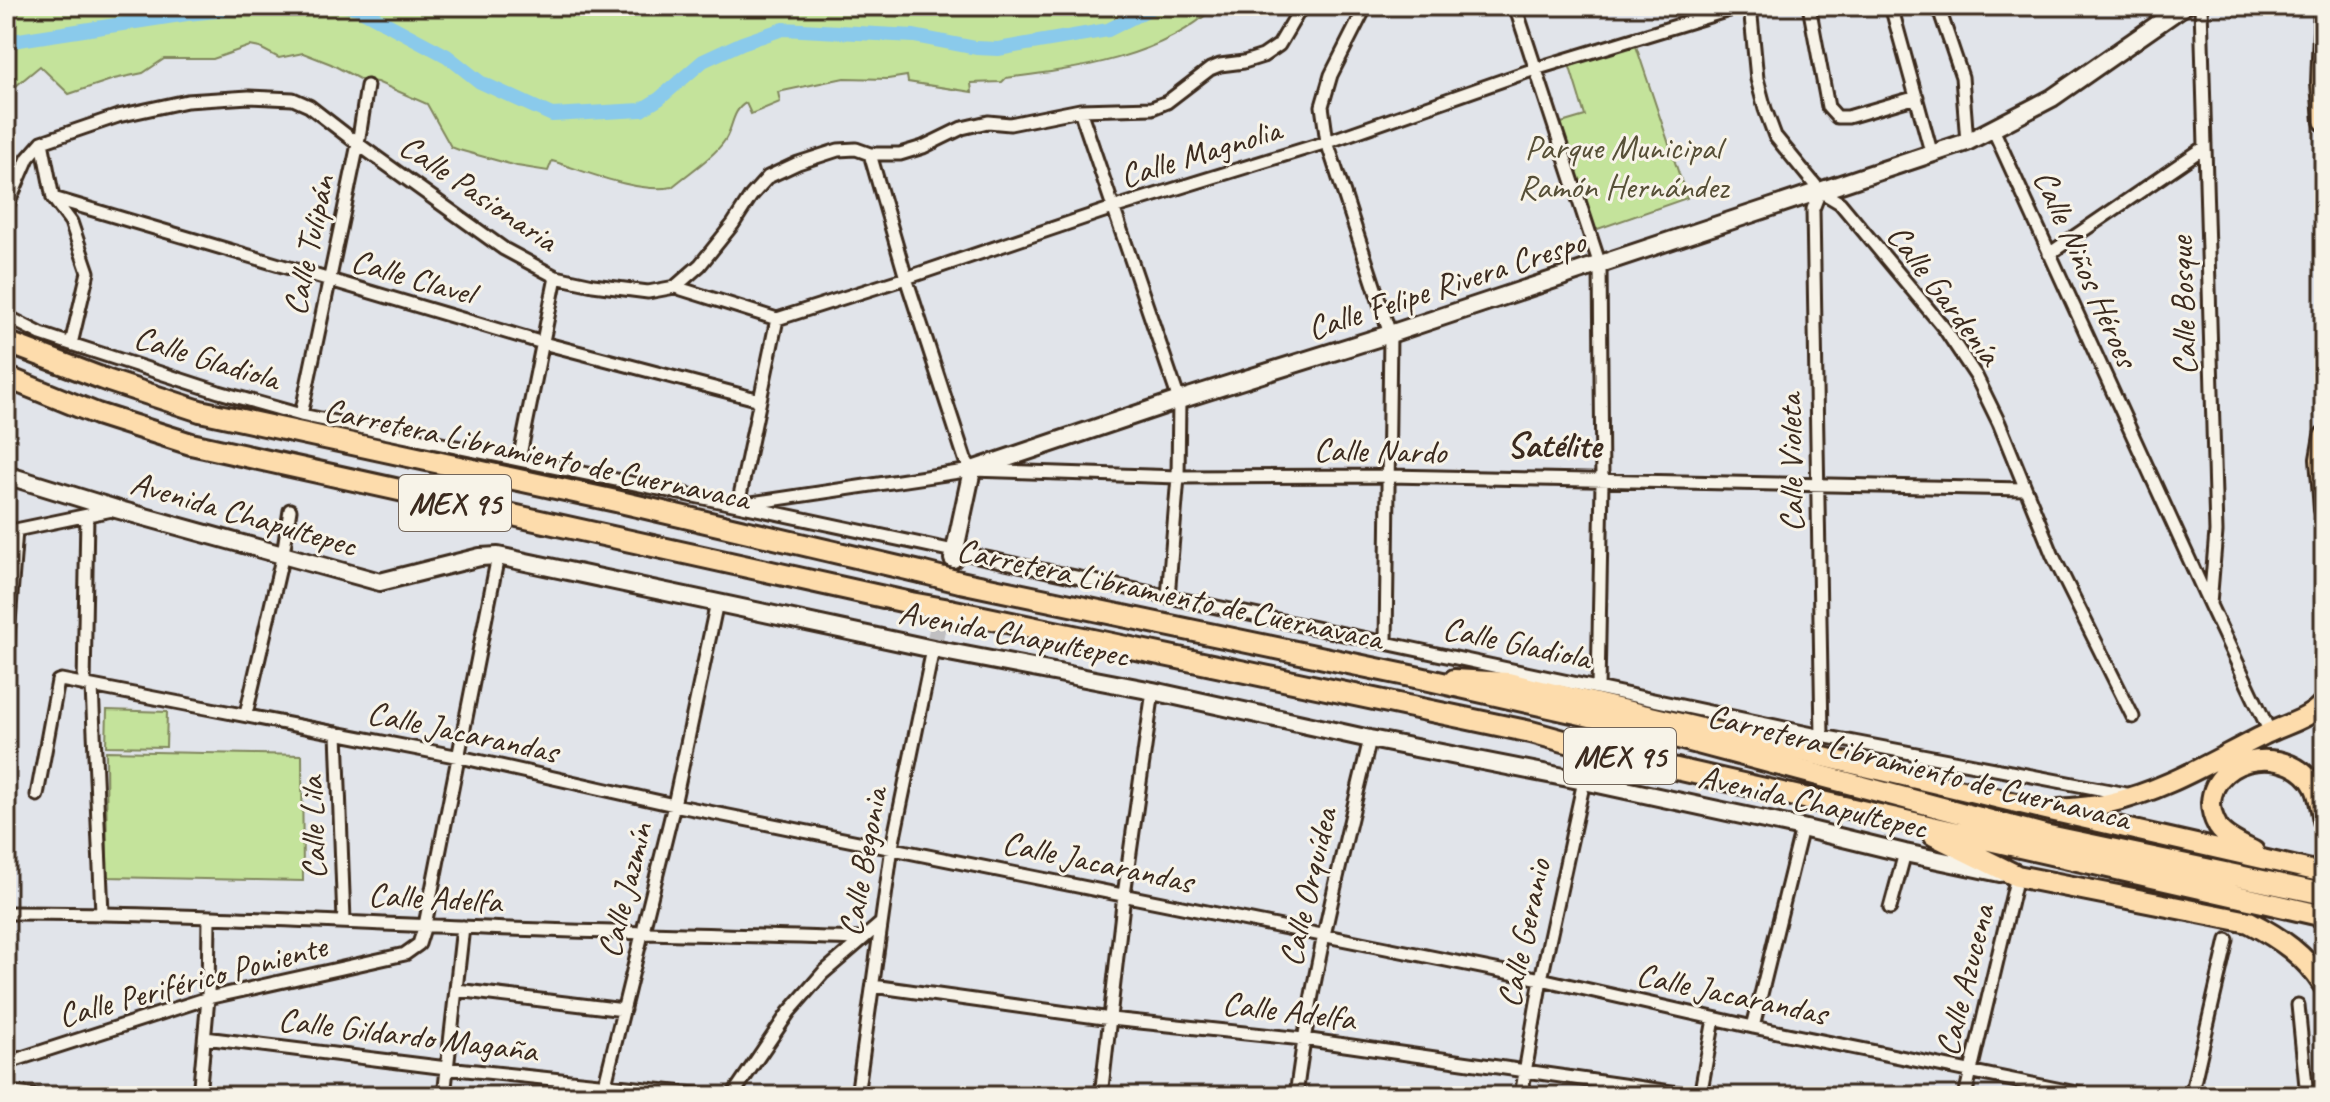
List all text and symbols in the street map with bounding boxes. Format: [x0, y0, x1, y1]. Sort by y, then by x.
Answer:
street label: Calle Magnolia [1115, 107, 1288, 197]
street label: Calle Pasionaria [392, 124, 568, 262]
park label: Parque Municipal Ramón Hernández [1518, 126, 1730, 208]
street label: Calle Niños Héroes [2024, 163, 2150, 376]
street label: Calle Tulipán [273, 169, 345, 319]
street label: Calle Gardenía [1878, 215, 2013, 375]
street label: Calle Felipe Rivera Crespo [1302, 219, 1592, 350]
street label: Calle Bosque [2159, 234, 2206, 376]
street label: Calle Clavel [346, 238, 485, 316]
street label: Calle Gladiola [129, 315, 288, 401]
street label: Carretera Libramiento de Cuernavaca [320, 387, 756, 520]
street label: Calle Violeta [1768, 390, 1813, 533]
district label: Satélite [1507, 422, 1604, 468]
street label: Calle Nardo [1313, 428, 1449, 473]
street label: Avenida Chapultepec [126, 461, 363, 567]
road number: MEX 95 [399, 475, 511, 531]
street label: Carretera Libramiento de Cuernavaca [953, 527, 1389, 660]
street label: Avenida Chapultepec [895, 590, 1134, 677]
street label: Calle Gladiola [1439, 606, 1598, 680]
street label: Calle Jacarandas [364, 690, 565, 773]
street label: Carretera Libramiento de Cuernavaca [1703, 693, 2137, 841]
road number: MEX 95 [1564, 728, 1676, 784]
street label: Avenida Chapultepec [1694, 754, 1933, 849]
street label: Calle Lila [289, 774, 336, 880]
street label: Calle Begonia [828, 782, 897, 940]
street label: Calle Orquídea [1268, 802, 1347, 970]
street label: Calle Jazmín [587, 817, 662, 962]
street label: Calle Jacarandas [999, 820, 1200, 903]
street label: Calle Geranio [1487, 853, 1561, 1011]
street label: Calle Adelfa [367, 873, 505, 923]
street label: Calle Azucena [1925, 898, 2005, 1060]
street label: Calle Periférico Poniente [53, 923, 333, 1037]
street label: Calle Jacarandas [1633, 952, 1834, 1035]
street label: Calle Adelfa [1220, 981, 1360, 1040]
street label: Calle Gildardo Magaña [276, 997, 542, 1072]

